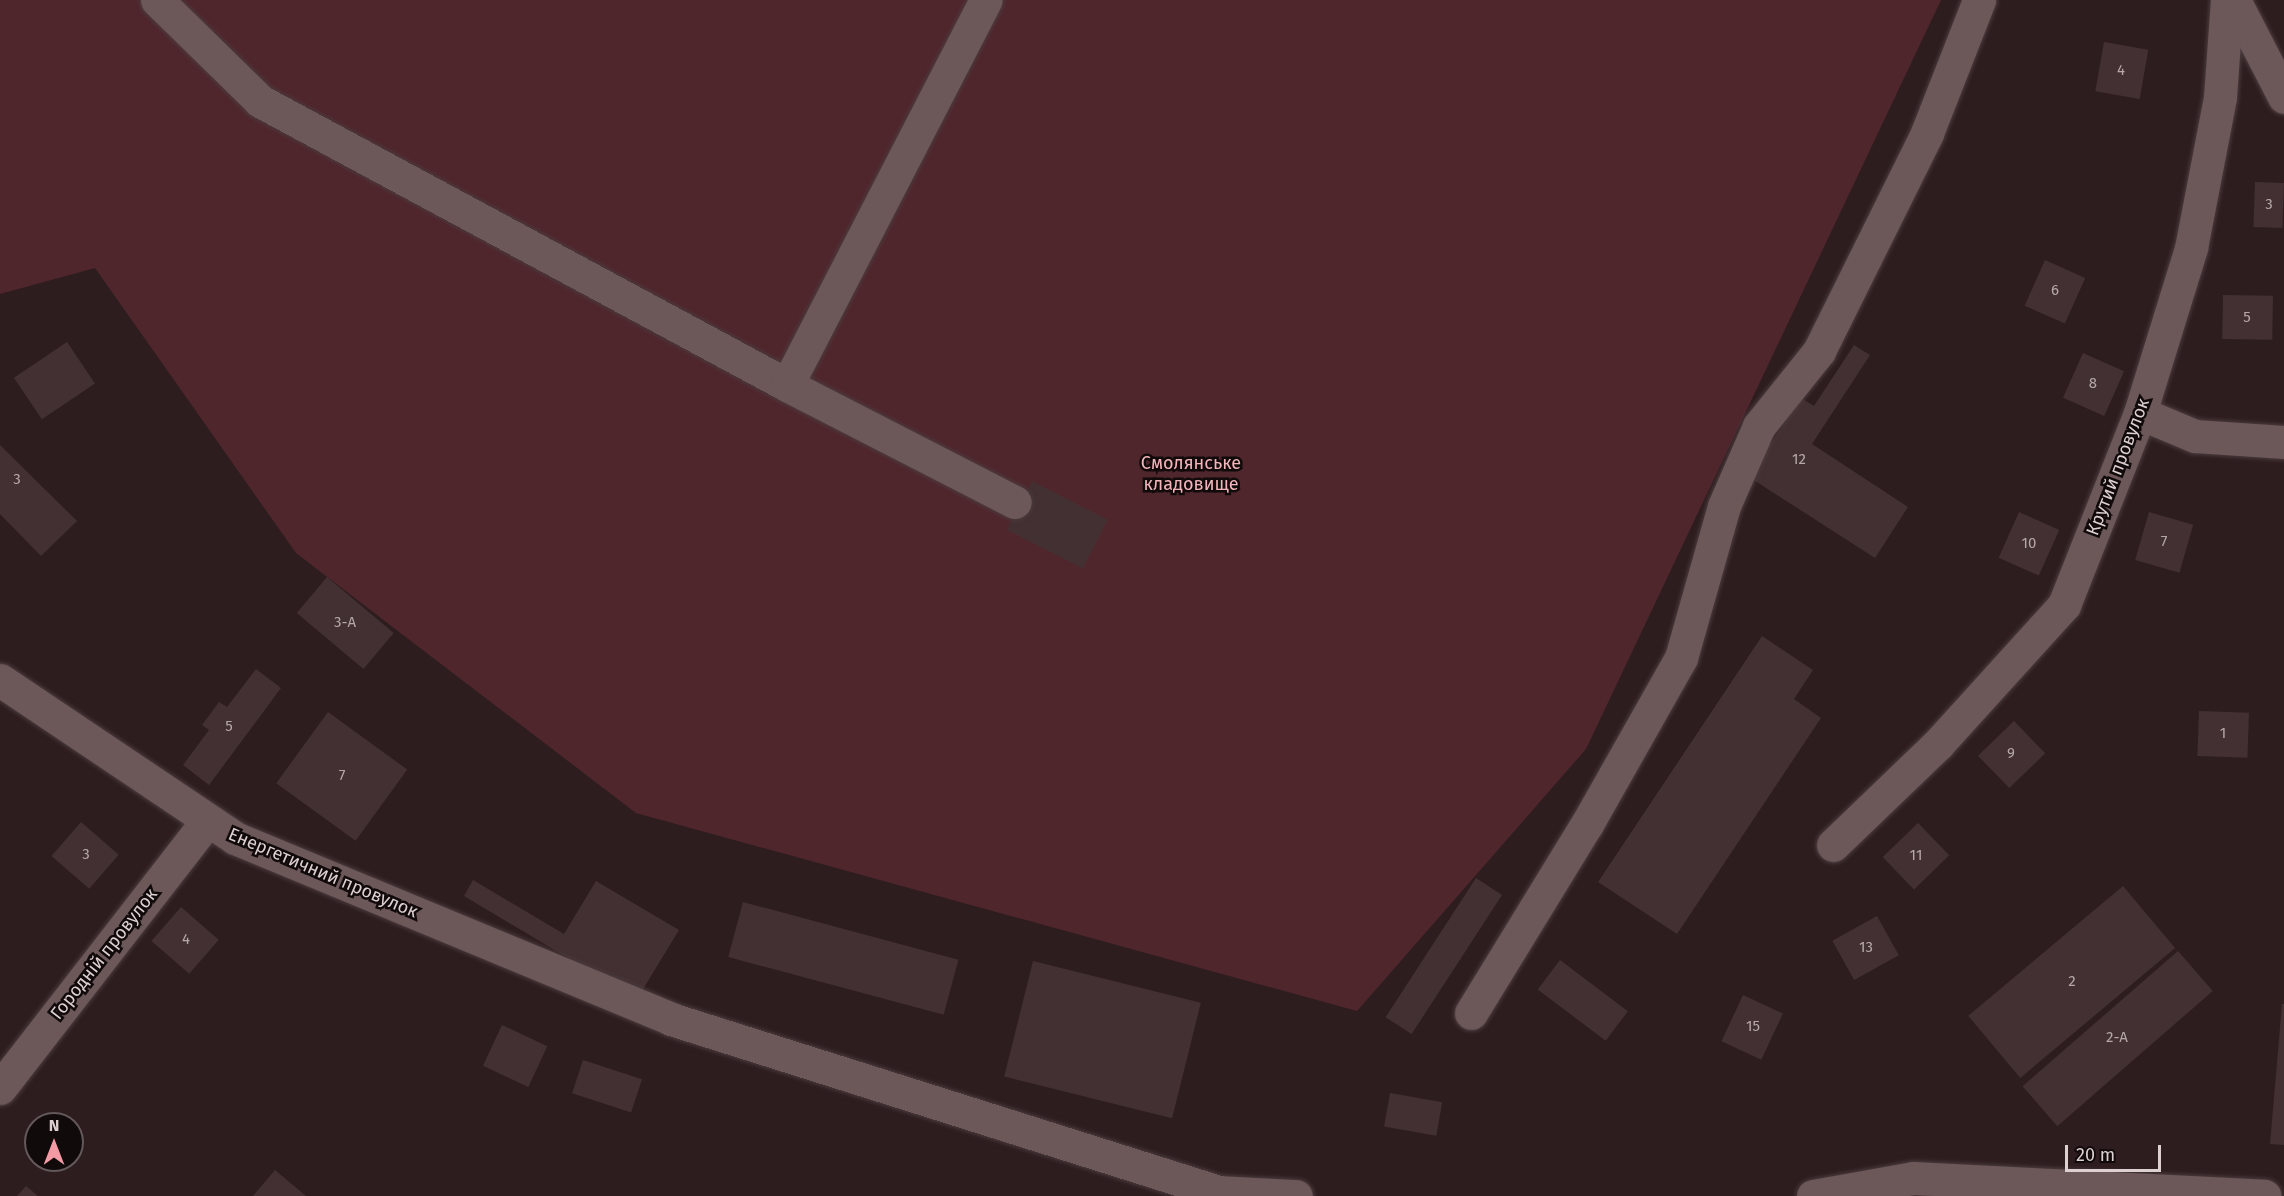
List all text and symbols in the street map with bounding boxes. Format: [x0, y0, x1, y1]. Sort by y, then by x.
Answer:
house number: 4 [2117, 62, 2125, 80]
house number: 3 [2265, 196, 2273, 214]
house number: 6 [2051, 282, 2059, 300]
house number: 5 [2243, 309, 2251, 327]
house number: 8 [2089, 375, 2097, 393]
street label: Крутий провулок [2082, 395, 2154, 539]
house number: 12 [1792, 451, 1806, 469]
park label: Смолянське кладовище [1141, 453, 1241, 496]
house number: 3 [13, 471, 21, 489]
house number: 7 [2161, 533, 2167, 551]
house number: 10 [2022, 535, 2036, 553]
house number: 3-А [334, 614, 356, 632]
house number: 5 [225, 718, 233, 736]
house number: 1 [2220, 725, 2226, 743]
house number: 9 [2007, 745, 2015, 763]
house number: 7 [339, 767, 345, 785]
street label: Енергетичний провулок [225, 823, 421, 923]
house number: 3 [82, 846, 90, 864]
house number: 11 [1910, 847, 1922, 865]
street label: Городній провулок [46, 884, 162, 1024]
house number: 4 [182, 931, 190, 949]
house number: 13 [1859, 939, 1873, 957]
house number: 2 [2068, 973, 2076, 991]
house number: 15 [1746, 1018, 1760, 1036]
house number: 2-А [2106, 1029, 2128, 1047]
north arrow [24, 1112, 84, 1172]
text: N [49, 1116, 59, 1135]
scale bar [2068, 1133, 2164, 1171]
text: 20 m [2076, 1144, 2115, 1166]

